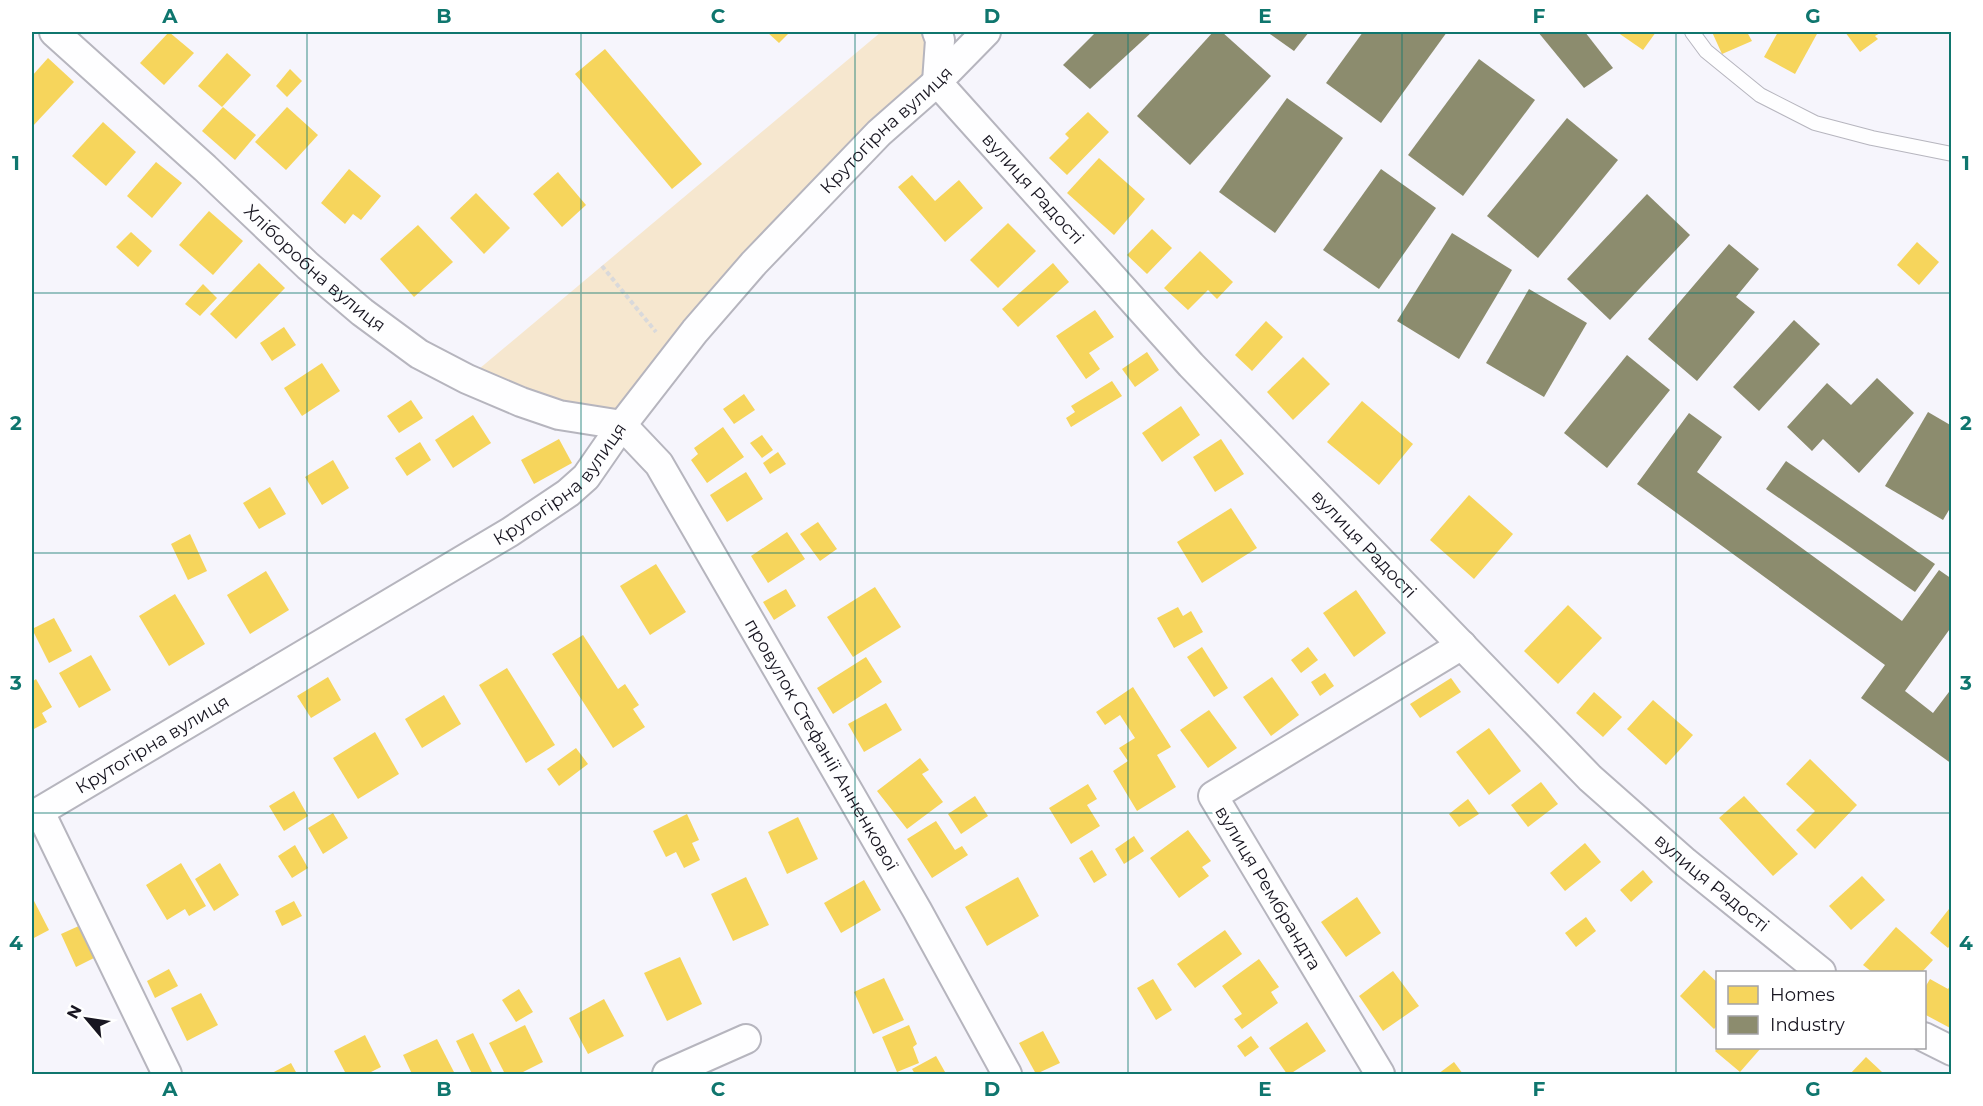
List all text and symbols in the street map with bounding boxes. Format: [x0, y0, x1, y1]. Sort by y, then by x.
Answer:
text: A [161, 4, 178, 28]
text: B [436, 4, 452, 28]
text: C [711, 4, 726, 28]
text: D [984, 4, 1000, 28]
text: E [1258, 4, 1272, 28]
text: F [1533, 4, 1546, 28]
text: G [1805, 4, 1821, 28]
street label: Крутогірна вулиця [816, 62, 957, 198]
street label: вулиця Радості [977, 129, 1088, 249]
text: 1 [12, 151, 20, 175]
text: 1 [1962, 151, 1970, 175]
street label: Хліборобна вулиця [239, 200, 390, 337]
text: 2 [10, 411, 22, 435]
text: 2 [1960, 411, 1972, 435]
street label: Крутогірна вулиця [489, 419, 631, 550]
street label: вулиця Радості [1307, 485, 1421, 603]
street label: провулок Стефанії Анненкової [740, 615, 903, 875]
text: 3 [9, 671, 22, 695]
text: 3 [1959, 671, 1972, 695]
street label: Крутогірна вулиця [72, 690, 233, 799]
street label: вулиця Рембрандта [1210, 802, 1326, 974]
street label: вулиця Радості [1650, 829, 1774, 937]
text: 4 [9, 931, 23, 955]
text: 4 [1959, 931, 1973, 955]
legend [1716, 971, 1926, 1049]
text: Homes [1770, 984, 1835, 1006]
north arrow [57, 989, 117, 1049]
text: N [63, 1002, 86, 1022]
text: Industry [1770, 1014, 1845, 1036]
text: A [161, 1077, 178, 1101]
text: B [436, 1077, 452, 1101]
text: C [711, 1077, 726, 1101]
text: D [984, 1077, 1000, 1101]
text: E [1258, 1077, 1272, 1101]
text: F [1533, 1077, 1546, 1101]
text: G [1805, 1077, 1821, 1101]

